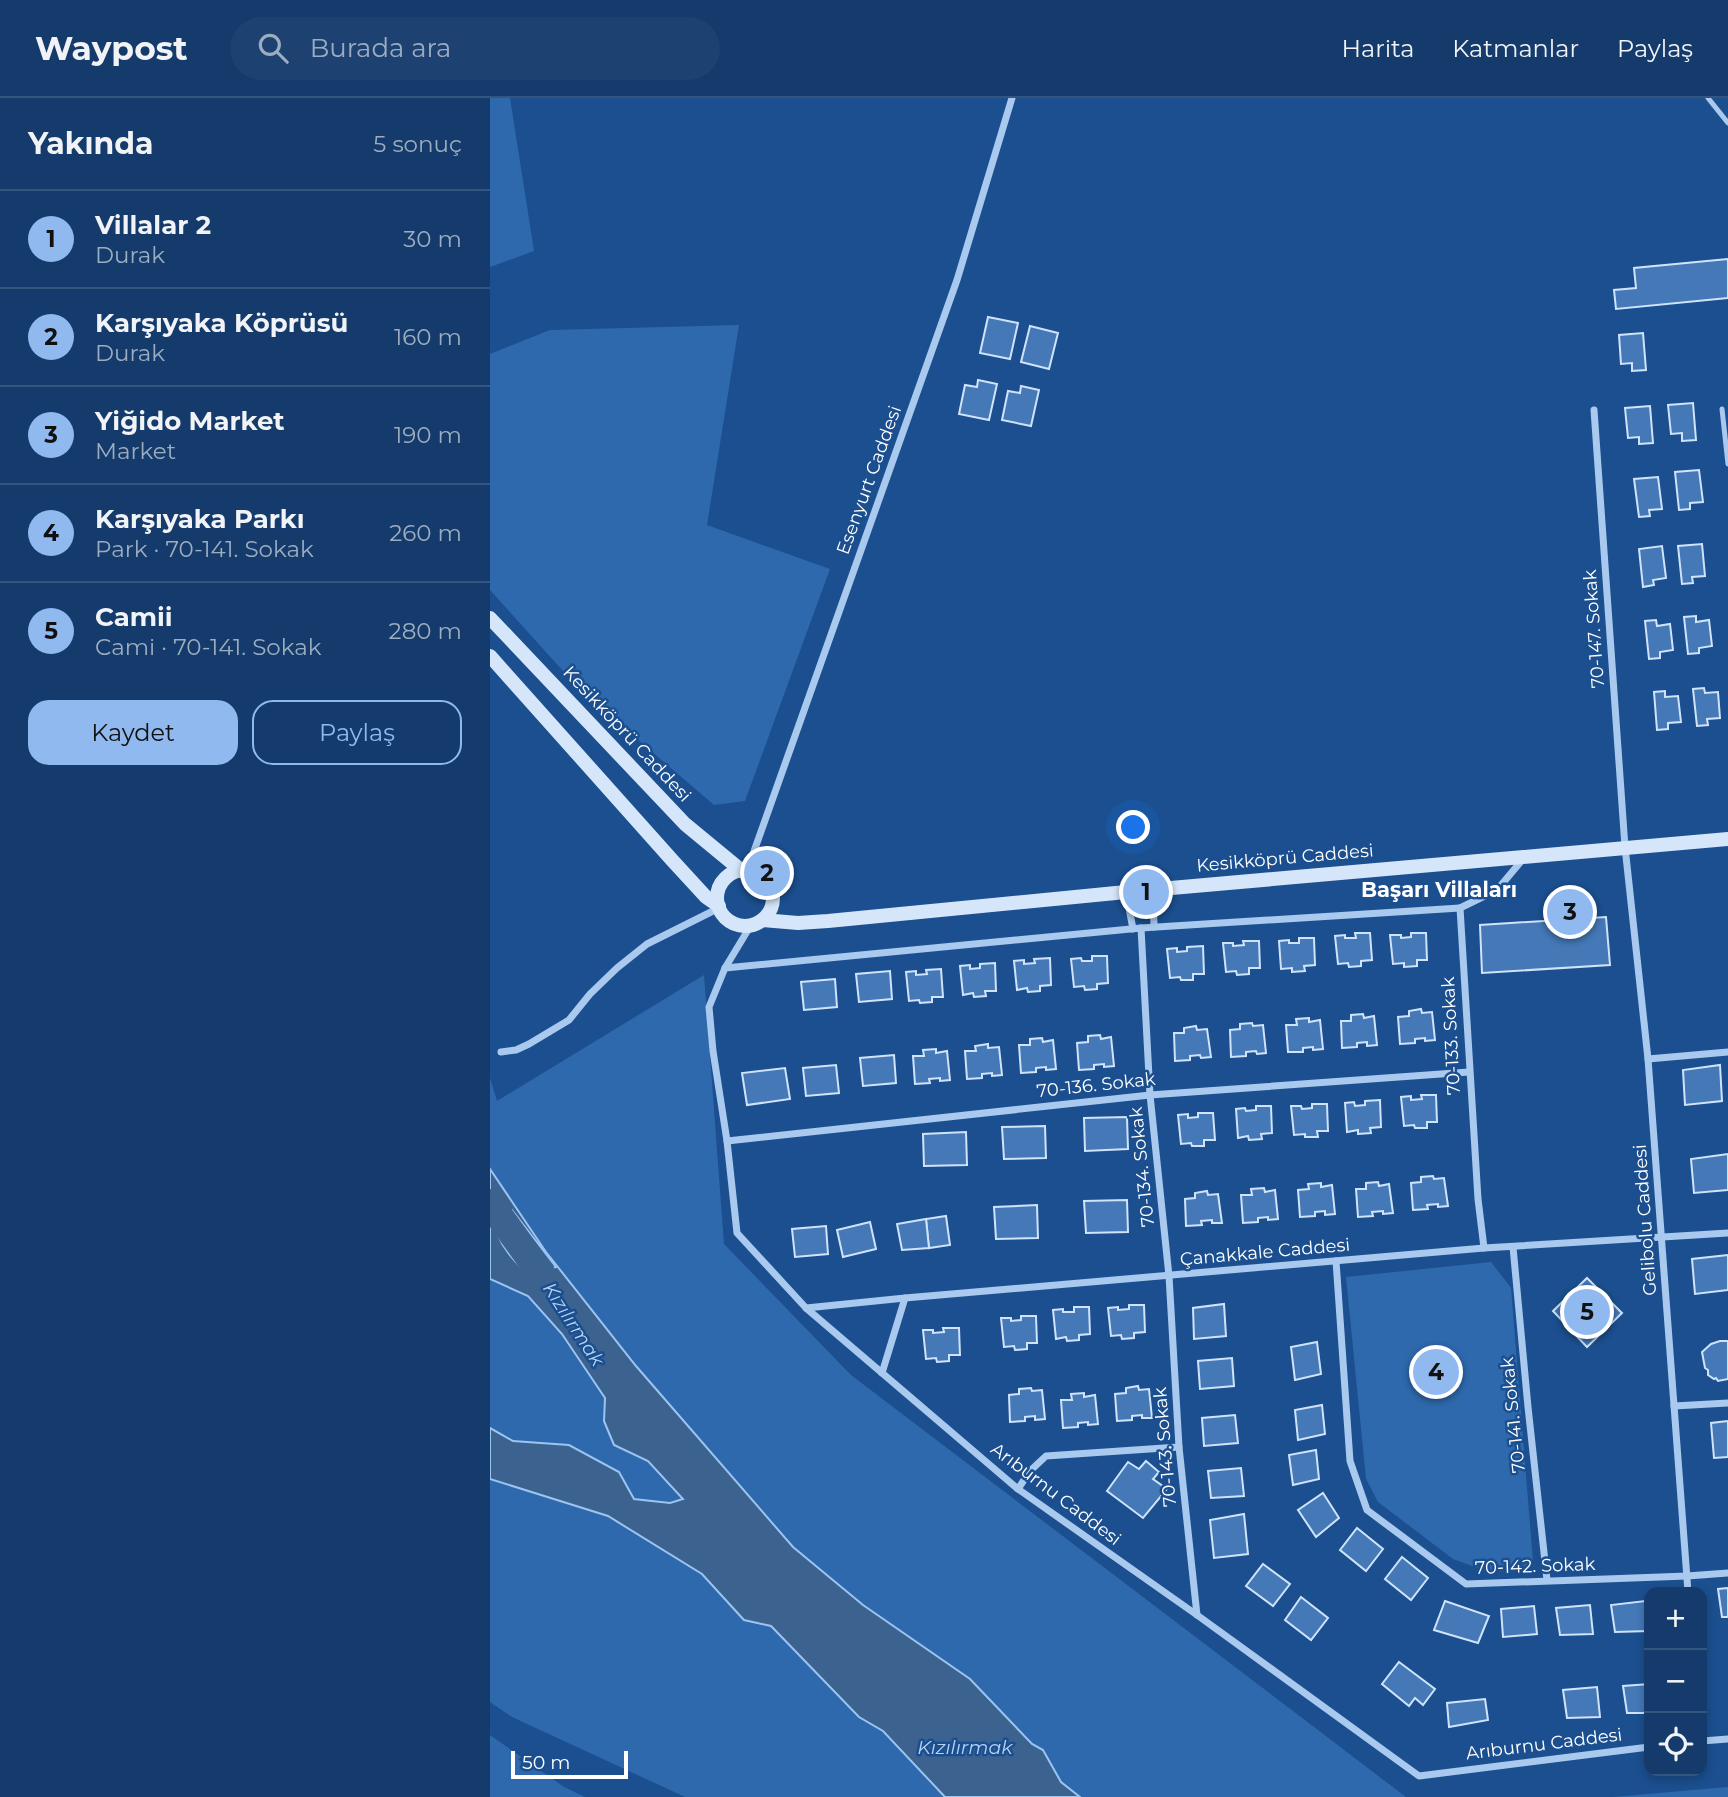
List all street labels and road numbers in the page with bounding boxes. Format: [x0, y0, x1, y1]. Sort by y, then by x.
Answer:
street label: Esenyurt Caddesi [832, 403, 906, 557]
street label: 70-147. Sokak [1579, 569, 1609, 689]
street label: Kesikköprü Caddesi [558, 662, 696, 806]
street label: Kesikköprü Caddesi [1196, 839, 1374, 877]
street label: 70-133. Sokak [1437, 976, 1465, 1096]
street label: 70-136. Sokak [1035, 1068, 1157, 1102]
street label: 70-134. Sokak [1125, 1106, 1159, 1228]
street label: Gelibolu Caddesi [1629, 1144, 1661, 1296]
street label: Çanakkale Caddesi [1179, 1234, 1351, 1270]
street label: 70-141. Sokak [1496, 1356, 1530, 1474]
street label: 70-143. Sokak [1149, 1386, 1181, 1508]
street label: Arıburnu Caddesi [987, 1438, 1125, 1550]
street label: 70-142. Sokak [1474, 1553, 1596, 1579]
street label: Arıburnu Caddesi [1465, 1723, 1623, 1765]

